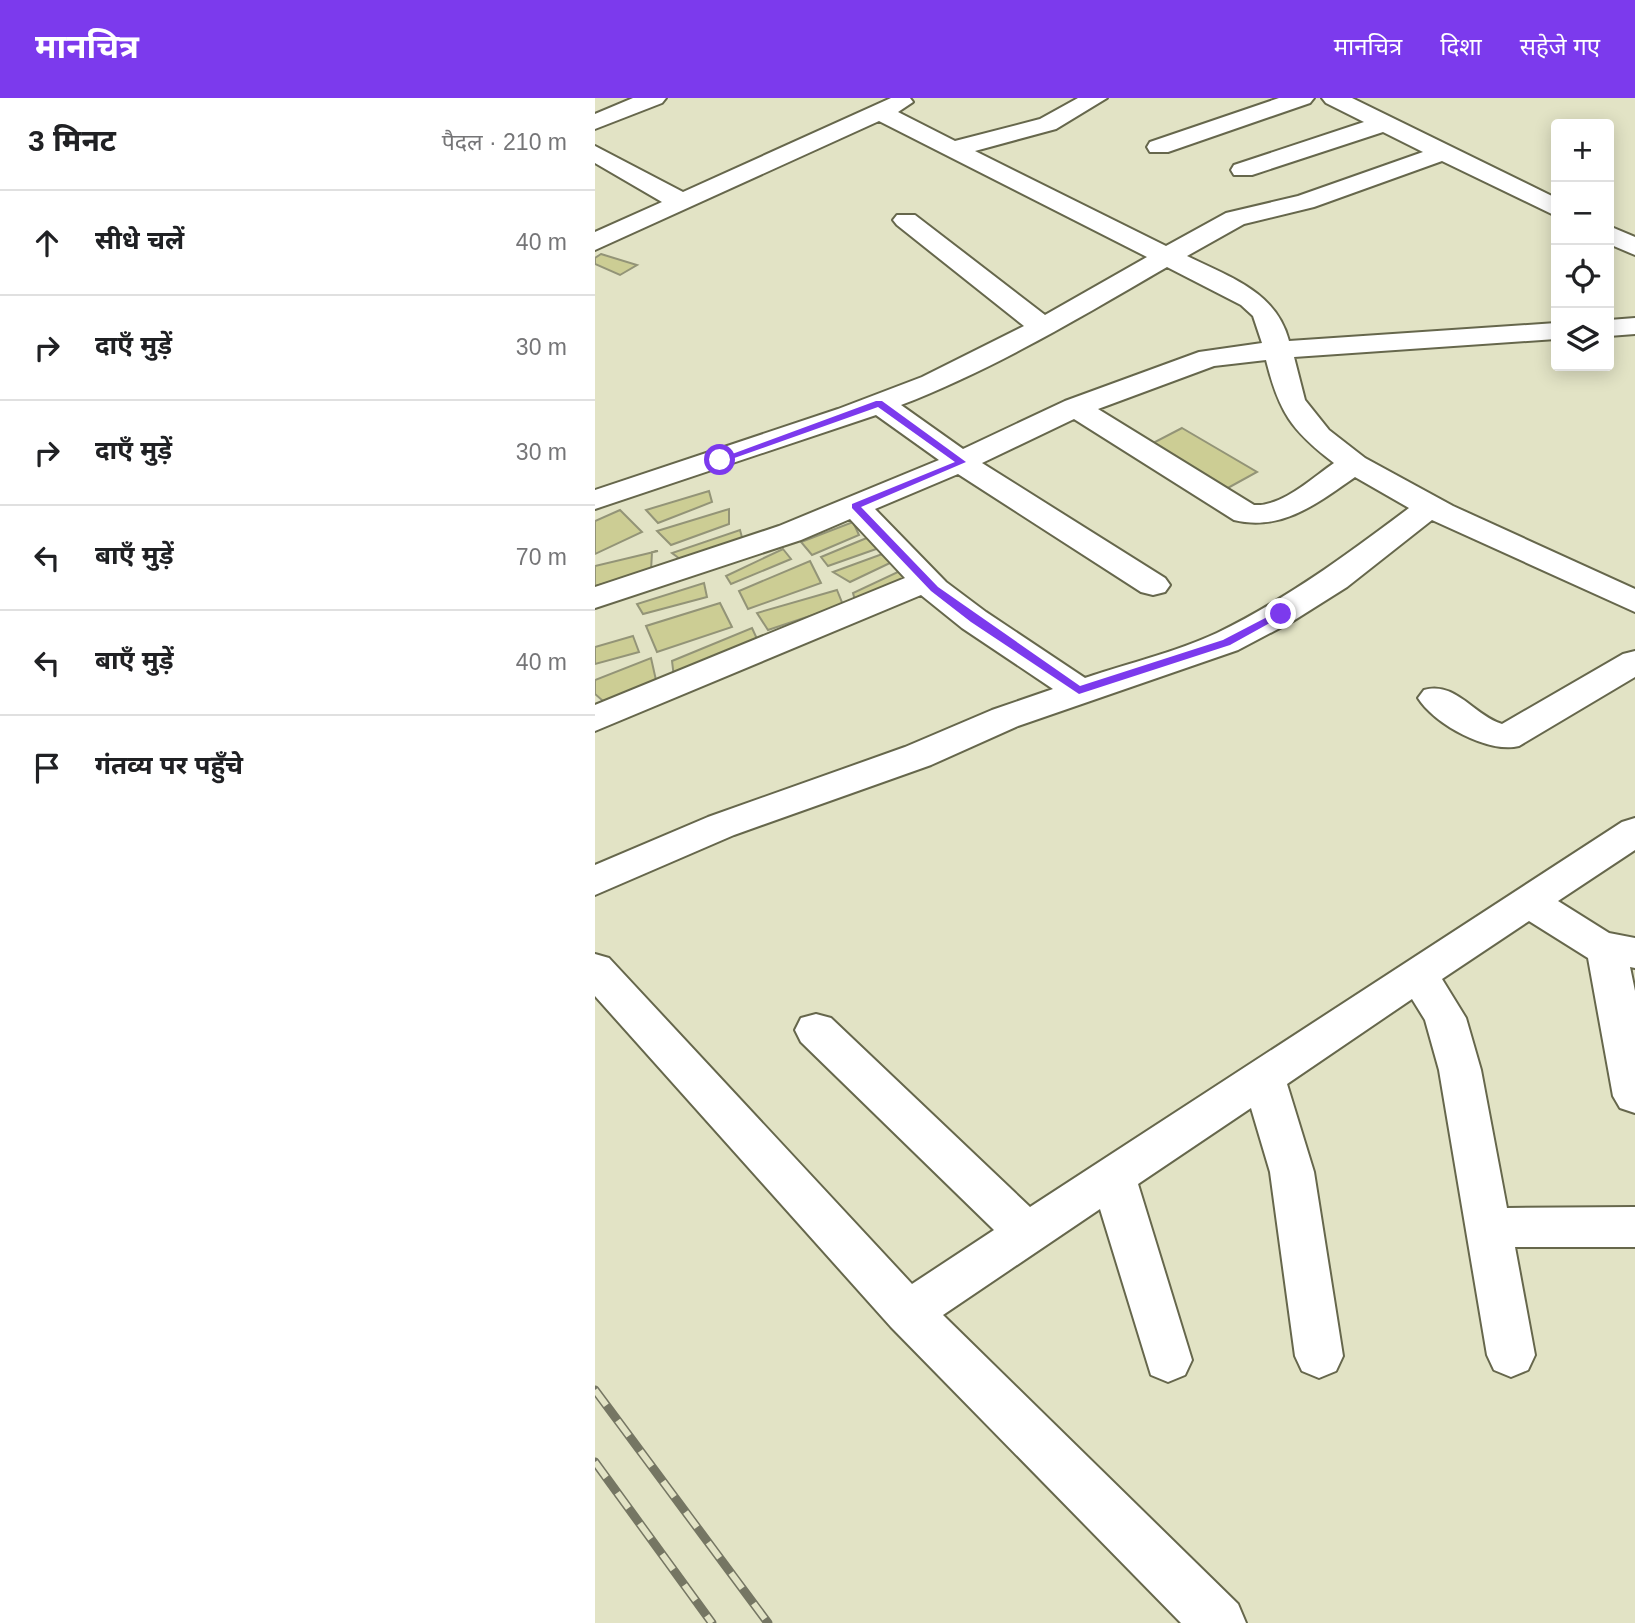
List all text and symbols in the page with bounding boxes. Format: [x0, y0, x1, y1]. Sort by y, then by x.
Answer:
text: मानचित्र [35, 28, 139, 65]
text: मानचित्र [1334, 33, 1402, 60]
text: दिशा [1440, 33, 1482, 60]
text: सहेजे गए [1520, 33, 1600, 60]
map controls [1551, 119, 1614, 371]
button: + [1551, 119, 1614, 182]
text: 3 मिनट [28, 124, 116, 157]
text: पैदल · 210 m [442, 129, 567, 155]
button: − [1551, 182, 1614, 245]
icon: ahead [28, 224, 66, 262]
text: सीधे चलें [95, 225, 184, 255]
text: 40 m [516, 229, 567, 255]
button: locate [1551, 245, 1614, 308]
button: layers [1551, 308, 1614, 371]
icon: right [28, 329, 66, 367]
text: दाएँ मुड़ें [95, 330, 172, 360]
text: 30 m [516, 334, 567, 360]
icon: right [28, 434, 66, 472]
text: दाएँ मुड़ें [95, 435, 172, 465]
text: 30 m [516, 439, 567, 465]
route start [704, 444, 735, 475]
icon: left [28, 539, 66, 577]
text: बाएँ मुड़ें [95, 540, 174, 570]
text: 70 m [516, 544, 567, 570]
route end [1265, 598, 1296, 629]
icon: left [28, 644, 66, 682]
text: बाएँ मुड़ें [95, 645, 174, 675]
text: 40 m [516, 649, 567, 675]
icon: arrive [28, 749, 66, 787]
text: गंतव्य पर पहुँचे [95, 750, 243, 780]

